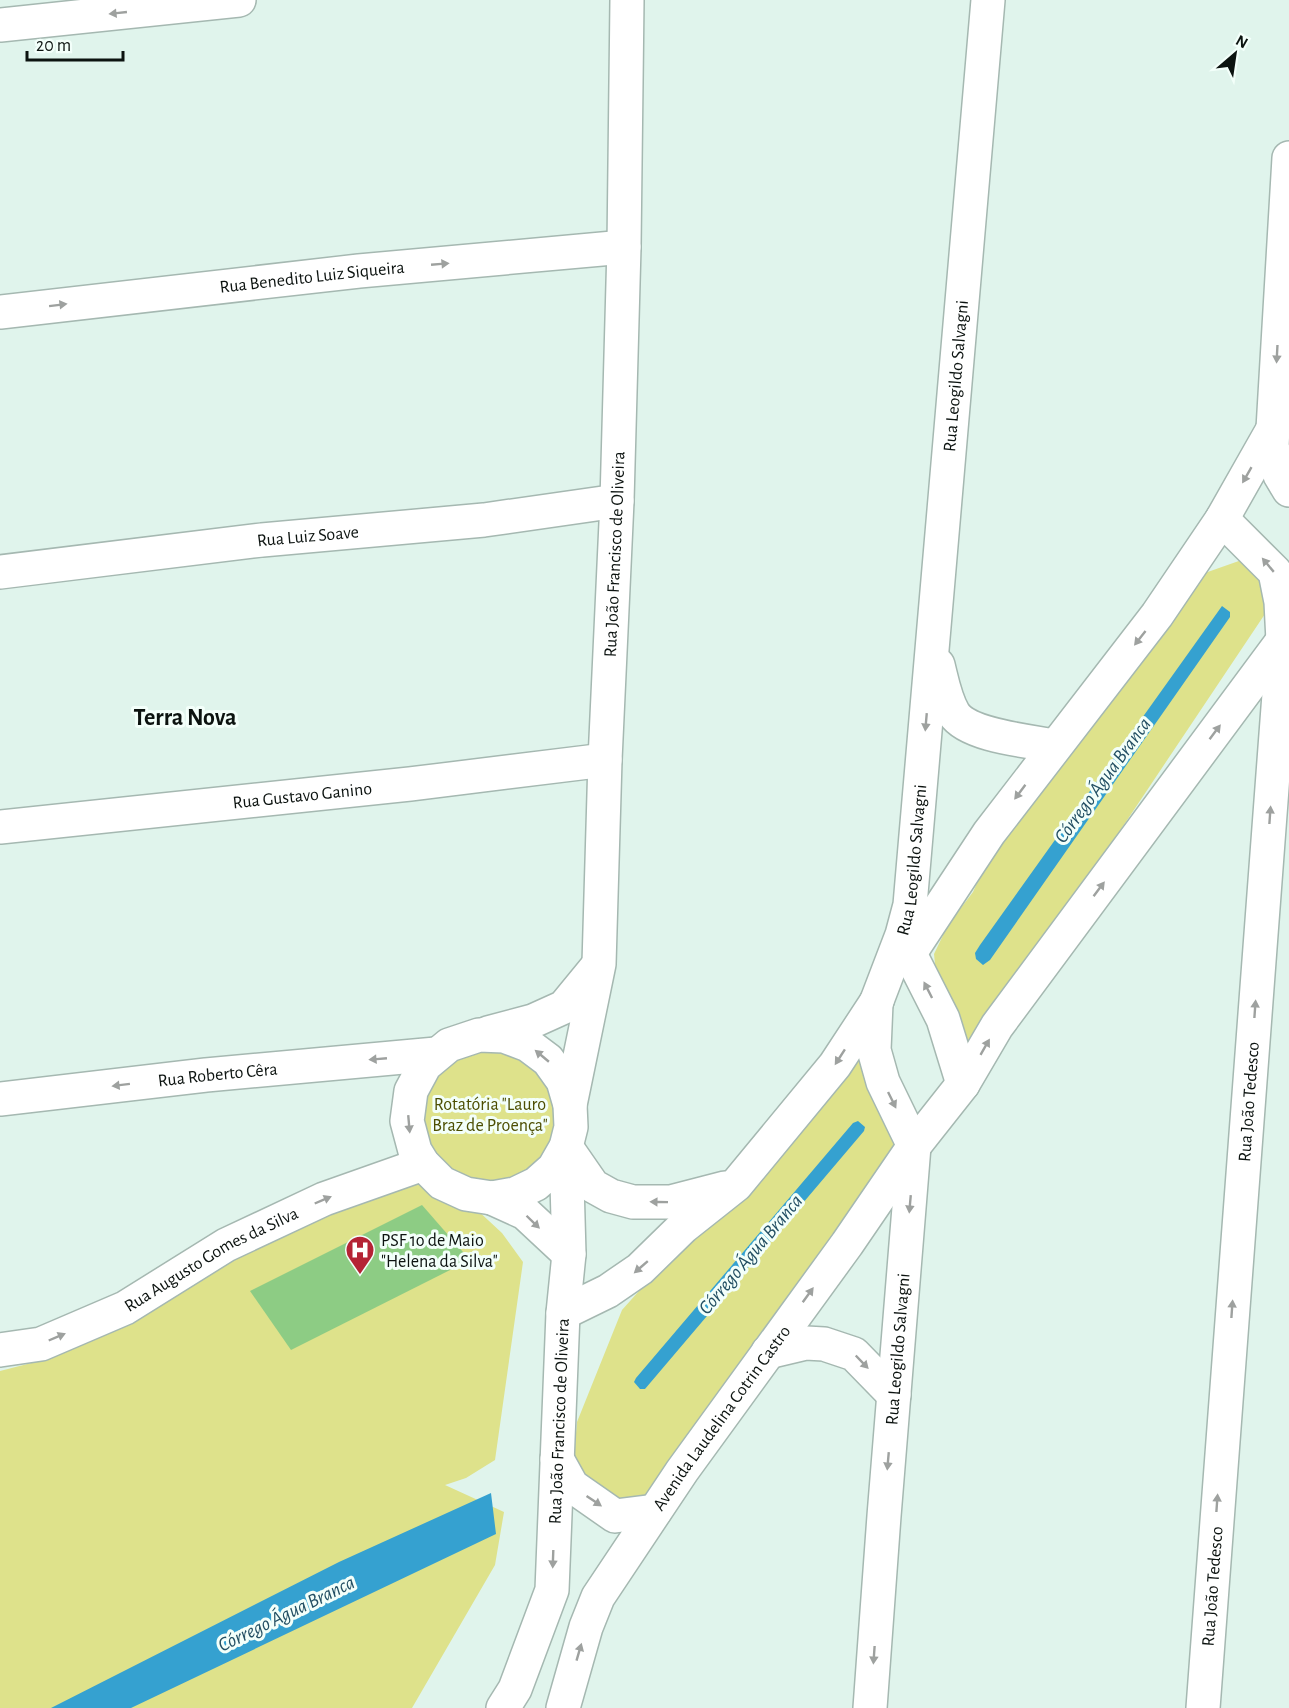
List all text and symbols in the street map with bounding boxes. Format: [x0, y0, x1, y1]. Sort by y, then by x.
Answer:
one-way arrow [108, 8, 127, 18]
scale bar [27, 24, 123, 62]
north arrow [1205, 24, 1265, 84]
text: N [1233, 32, 1251, 51]
text: 20 m [36, 37, 71, 55]
street label: Rua Benedito Luiz Siqueira [219, 259, 405, 297]
one-way arrow [430, 259, 449, 269]
street label: Rua Leogildo Salvagni [941, 299, 972, 453]
one-way arrow [49, 300, 68, 309]
one-way arrow [1273, 345, 1282, 364]
street label: Rua João Francisco de Oliveira [602, 451, 628, 658]
one-way arrow [1242, 467, 1252, 484]
street label: Rua Luiz Soave [256, 523, 360, 551]
one-way arrow [1262, 557, 1275, 573]
one-way arrow [1134, 630, 1146, 645]
district label: Terra Nova [133, 706, 237, 730]
one-way arrow [921, 712, 931, 731]
water label: Córrego Água Branca [1050, 714, 1155, 847]
one-way arrow [1209, 725, 1221, 741]
street label: Rua Gustavo Ganino [232, 780, 373, 813]
street label: Rua Leogildo Salvagni [894, 784, 930, 938]
one-way arrow [1015, 784, 1027, 799]
one-way arrow [1265, 805, 1274, 824]
one-way arrow [1092, 881, 1104, 896]
one-way arrow [924, 981, 934, 999]
one-way arrow [1250, 1000, 1260, 1019]
one-way arrow [979, 1039, 990, 1055]
street label: Rua João Tedesco [1236, 1041, 1263, 1162]
one-way arrow [835, 1049, 846, 1065]
one-way arrow [535, 1050, 550, 1063]
one-way arrow [369, 1054, 388, 1064]
street label: Rua Roberto Cêra [157, 1061, 278, 1091]
one-way arrow [112, 1080, 131, 1090]
one-way arrow [887, 1092, 897, 1109]
park label: Rotatória "Lauro Braz de Proença" [432, 1096, 548, 1135]
one-way arrow [404, 1114, 414, 1133]
water label: Córrego Água Branca [694, 1190, 806, 1318]
one-way arrow [905, 1194, 914, 1213]
one-way arrow [314, 1195, 332, 1205]
one-way arrow [650, 1197, 669, 1207]
street label: Rua Augusto Gomes da Silva [122, 1204, 301, 1316]
one-way arrow [526, 1214, 540, 1228]
place label: PSF 1o de Maio "Helena da Silva" [381, 1232, 498, 1271]
hospital icon: PSF 1o de Maio "Helena da Silva" [344, 1234, 376, 1276]
one-way arrow [634, 1260, 649, 1273]
street label: Rua Leogildo Salvagni [883, 1273, 914, 1426]
one-way arrow [802, 1288, 814, 1304]
one-way arrow [1227, 1299, 1237, 1318]
street label: Rua João Francisco de Oliveira [547, 1318, 573, 1525]
street label: Avenida Laudelina Cotrin Castro [650, 1323, 795, 1514]
one-way arrow [48, 1332, 66, 1342]
one-way arrow [855, 1355, 869, 1369]
one-way arrow [883, 1452, 893, 1471]
one-way arrow [1212, 1493, 1222, 1512]
one-way arrow [586, 1496, 602, 1507]
street label: Rua João Tedesco [1200, 1526, 1227, 1647]
one-way arrow [549, 1550, 558, 1569]
water label: Córrego Água Branca [215, 1571, 358, 1656]
one-way arrow [574, 1643, 584, 1661]
one-way arrow [869, 1646, 879, 1665]

